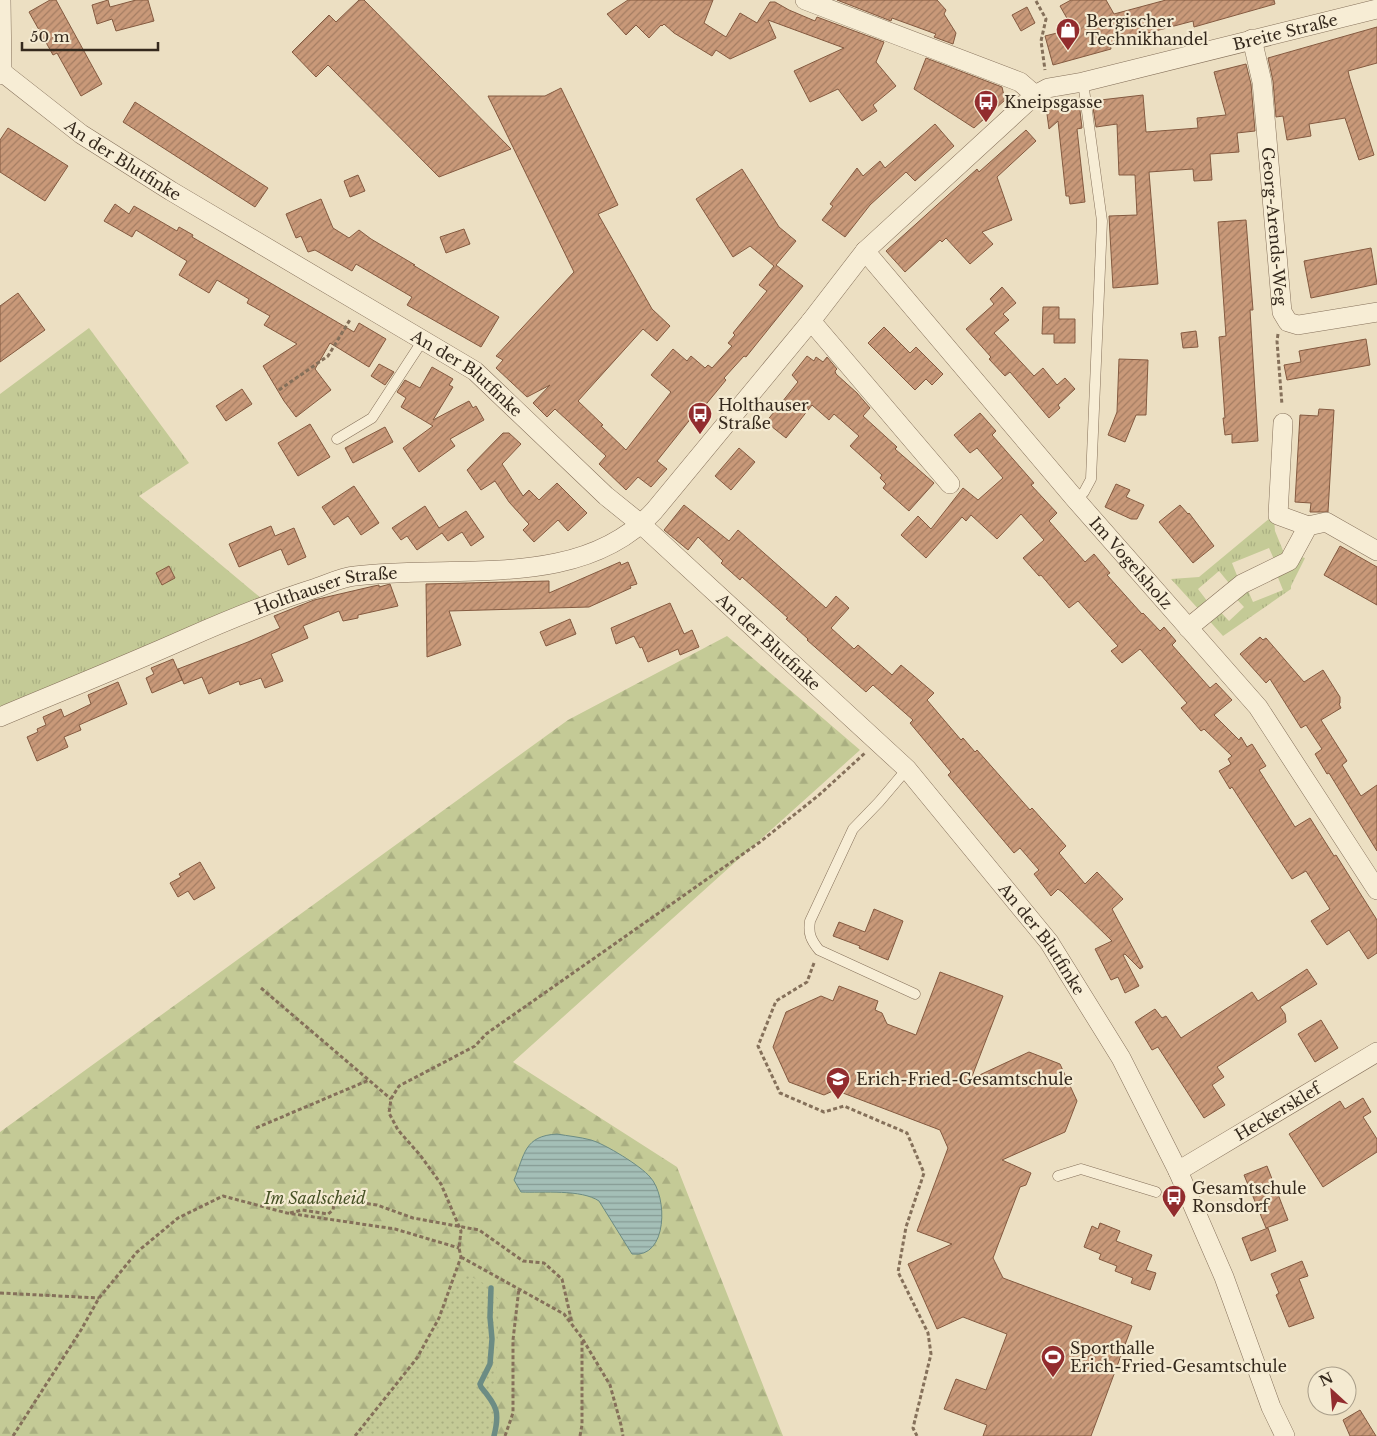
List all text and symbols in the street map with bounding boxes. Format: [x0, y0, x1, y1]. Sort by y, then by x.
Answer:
street label: Breite Straße [1231, 9, 1340, 54]
place label: Bergischer Technikhandel [1086, 11, 1208, 49]
shop icon: Bergischer Technikhandel [1055, 17, 1081, 51]
scale bar [22, 20, 159, 52]
text: 50 m [30, 27, 70, 46]
bus stop icon: Kneipsgasse [973, 89, 999, 123]
place label: Kneipsgasse [1004, 92, 1102, 112]
street label: An der Blutfinke [60, 115, 185, 205]
street label: Georg-Arends-Weg [1258, 146, 1291, 307]
street label: An der Blutfinke [407, 325, 527, 421]
place label: Holthauser Straße [718, 395, 809, 433]
bus stop icon: Holthauser Straße [687, 401, 713, 435]
street label: Im Vogelsholz [1085, 513, 1177, 613]
street label: Holthauser Straße [252, 563, 398, 619]
street label: An der Blutfinke [712, 588, 825, 695]
street label: An der Blutfinke [994, 878, 1089, 999]
school or university icon: Erich-Fried-Gesamtschule [825, 1066, 851, 1100]
place label: Erich-Fried-Gesamtschule [856, 1069, 1073, 1089]
street label: Heckersklef [1231, 1077, 1326, 1145]
place label: Gesamtschule Ronsdorf [1192, 1178, 1306, 1216]
bus stop icon: Gesamtschule Ronsdorf [1161, 1184, 1187, 1218]
park label: Im Saalscheid [263, 1188, 366, 1208]
place label: Sporthalle Erich-Fried-Gesamtschule [1070, 1338, 1287, 1376]
sports icon: Sporthalle Erich-Fried-Gesamtschule [1040, 1344, 1066, 1378]
north arrow [1307, 1366, 1357, 1416]
text: N [1316, 1368, 1336, 1390]

